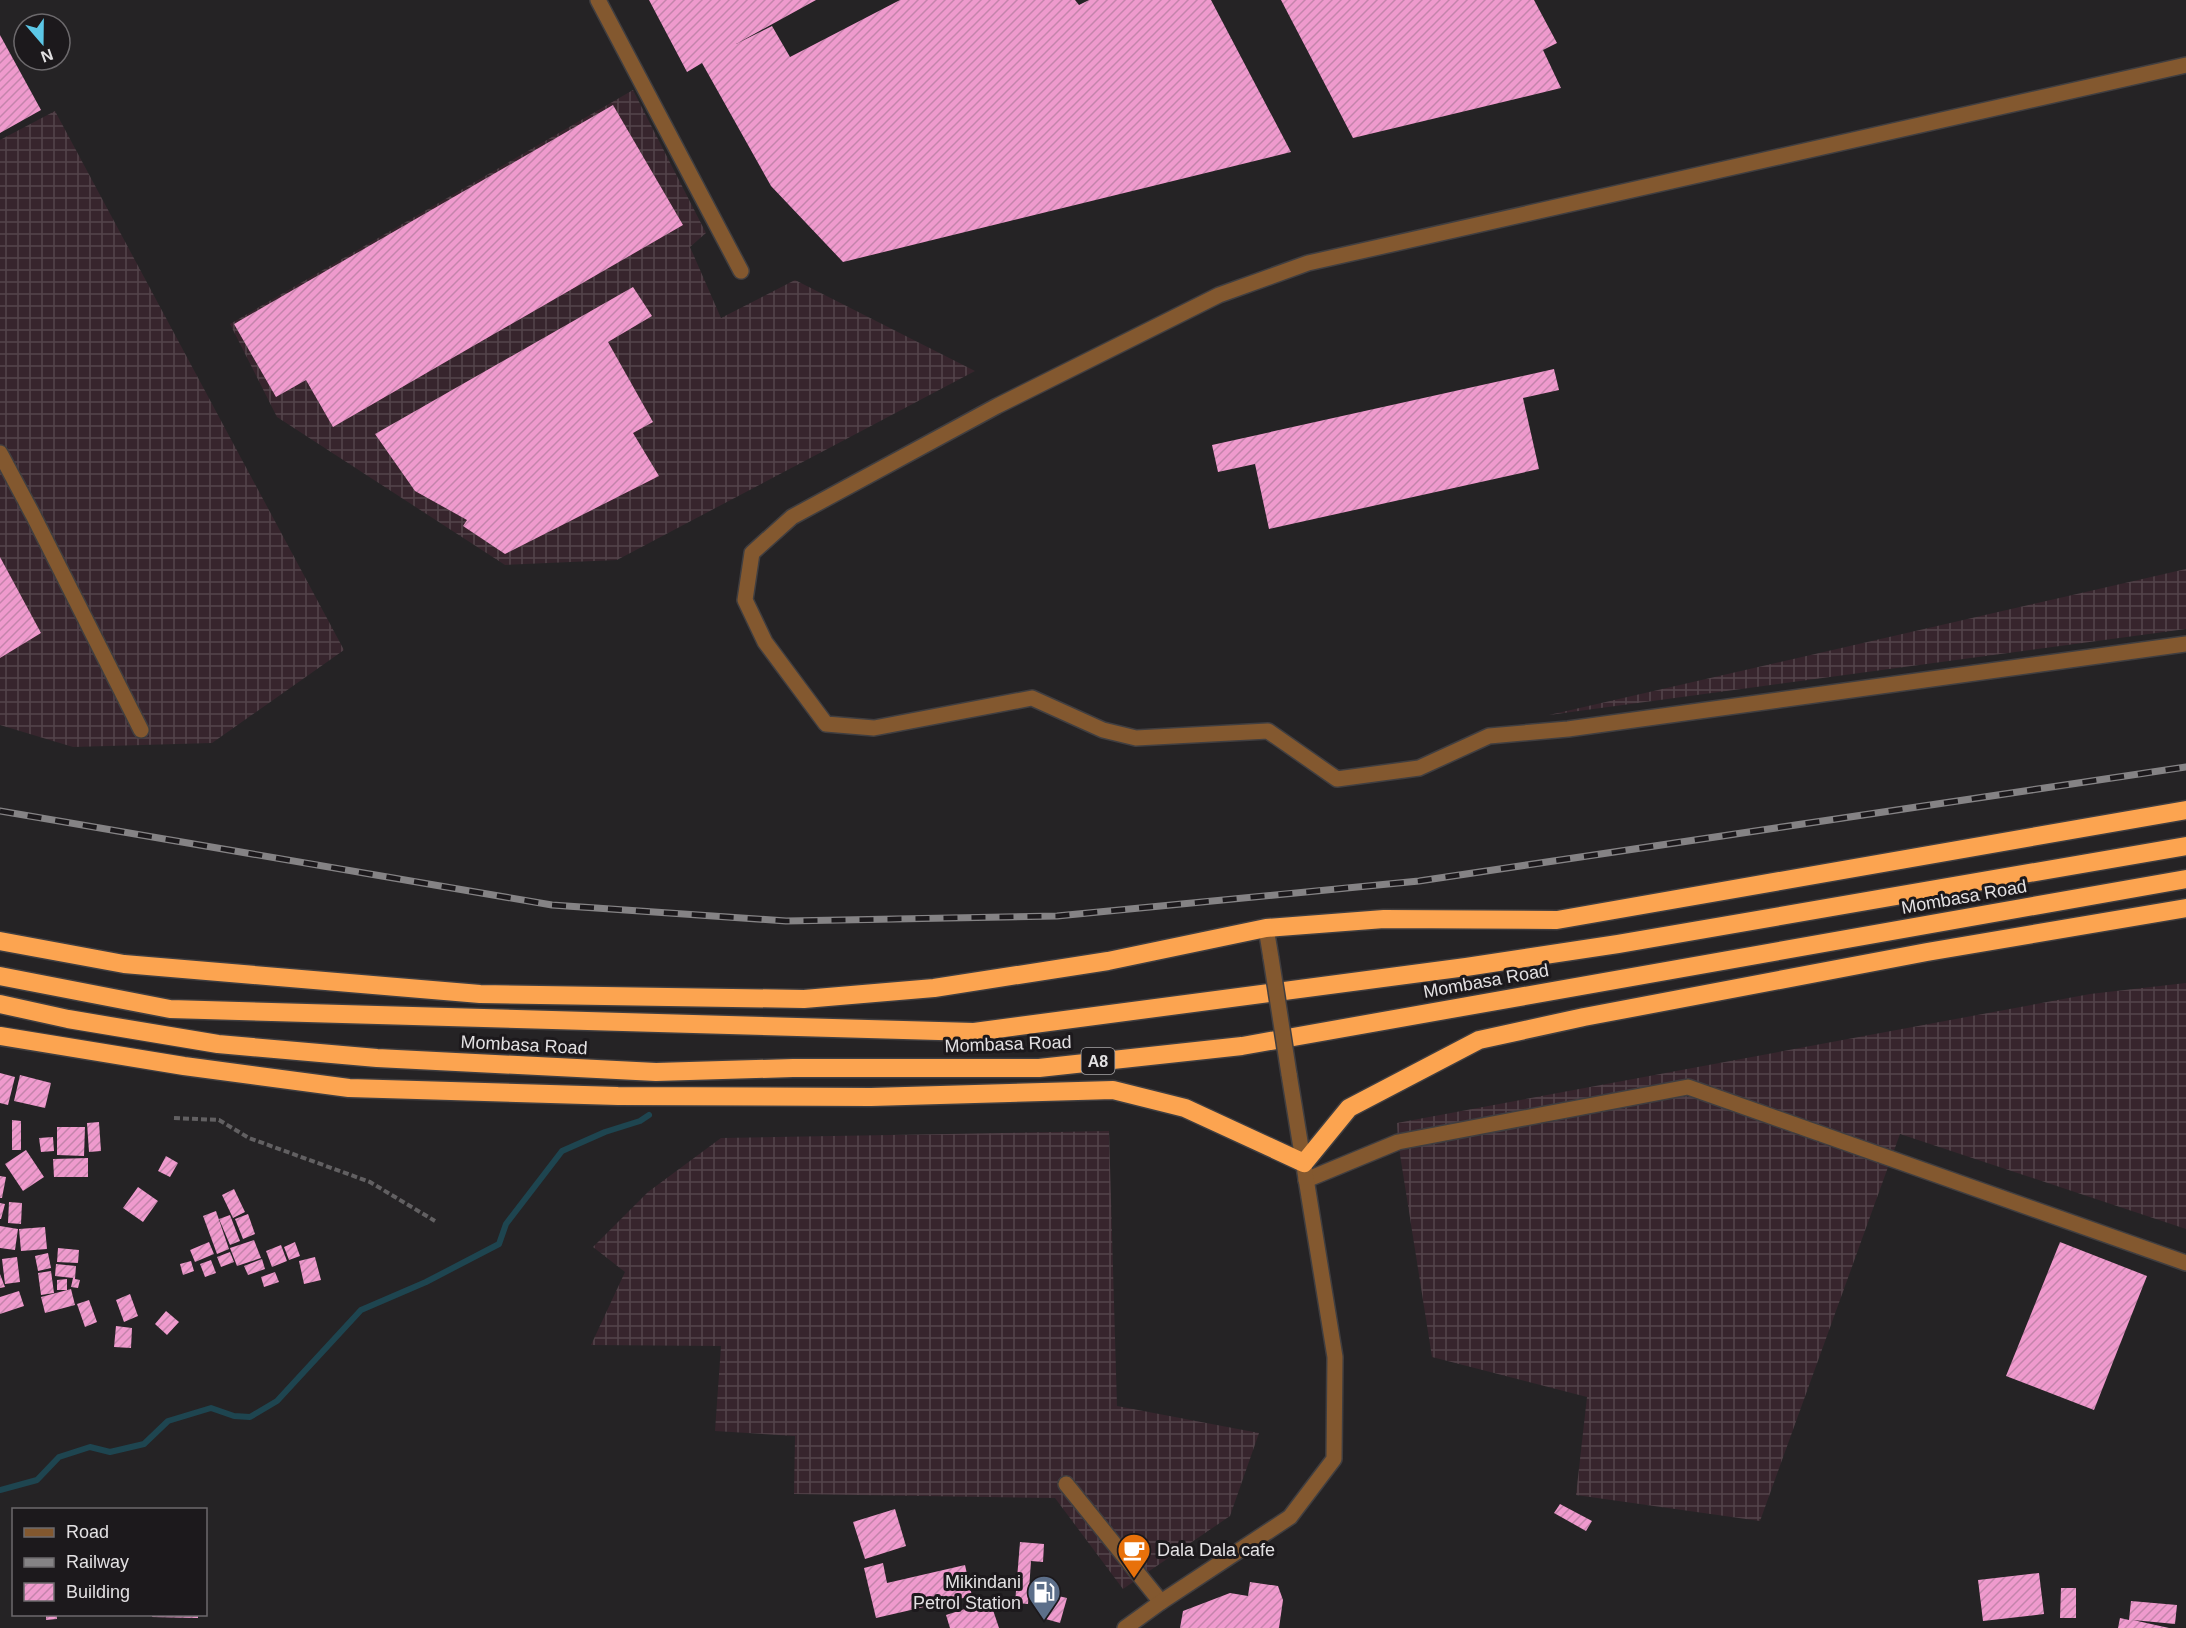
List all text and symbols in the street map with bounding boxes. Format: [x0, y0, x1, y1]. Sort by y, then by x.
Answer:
north arrow [12, 12, 72, 72]
text: N [39, 46, 55, 66]
street label: Mombasa Road [1900, 876, 2028, 918]
street label: Mombasa Road [1422, 960, 1550, 1002]
street label: Mombasa Road [460, 1032, 588, 1058]
street label: Mombasa Road [944, 1032, 1072, 1056]
road number: A8 [1082, 1048, 1114, 1074]
legend [12, 1508, 207, 1616]
text: Road [66, 1522, 109, 1542]
cafe icon: Dala Dala cafe [1116, 1532, 1152, 1579]
place label: Dala Dala cafe [1157, 1540, 1275, 1560]
text: Railway [66, 1552, 129, 1572]
place label: Mikindani Petrol Station [913, 1572, 1021, 1613]
fuel station icon: Mikindani Petrol Station [1026, 1574, 1062, 1621]
text: Building [66, 1582, 130, 1602]

